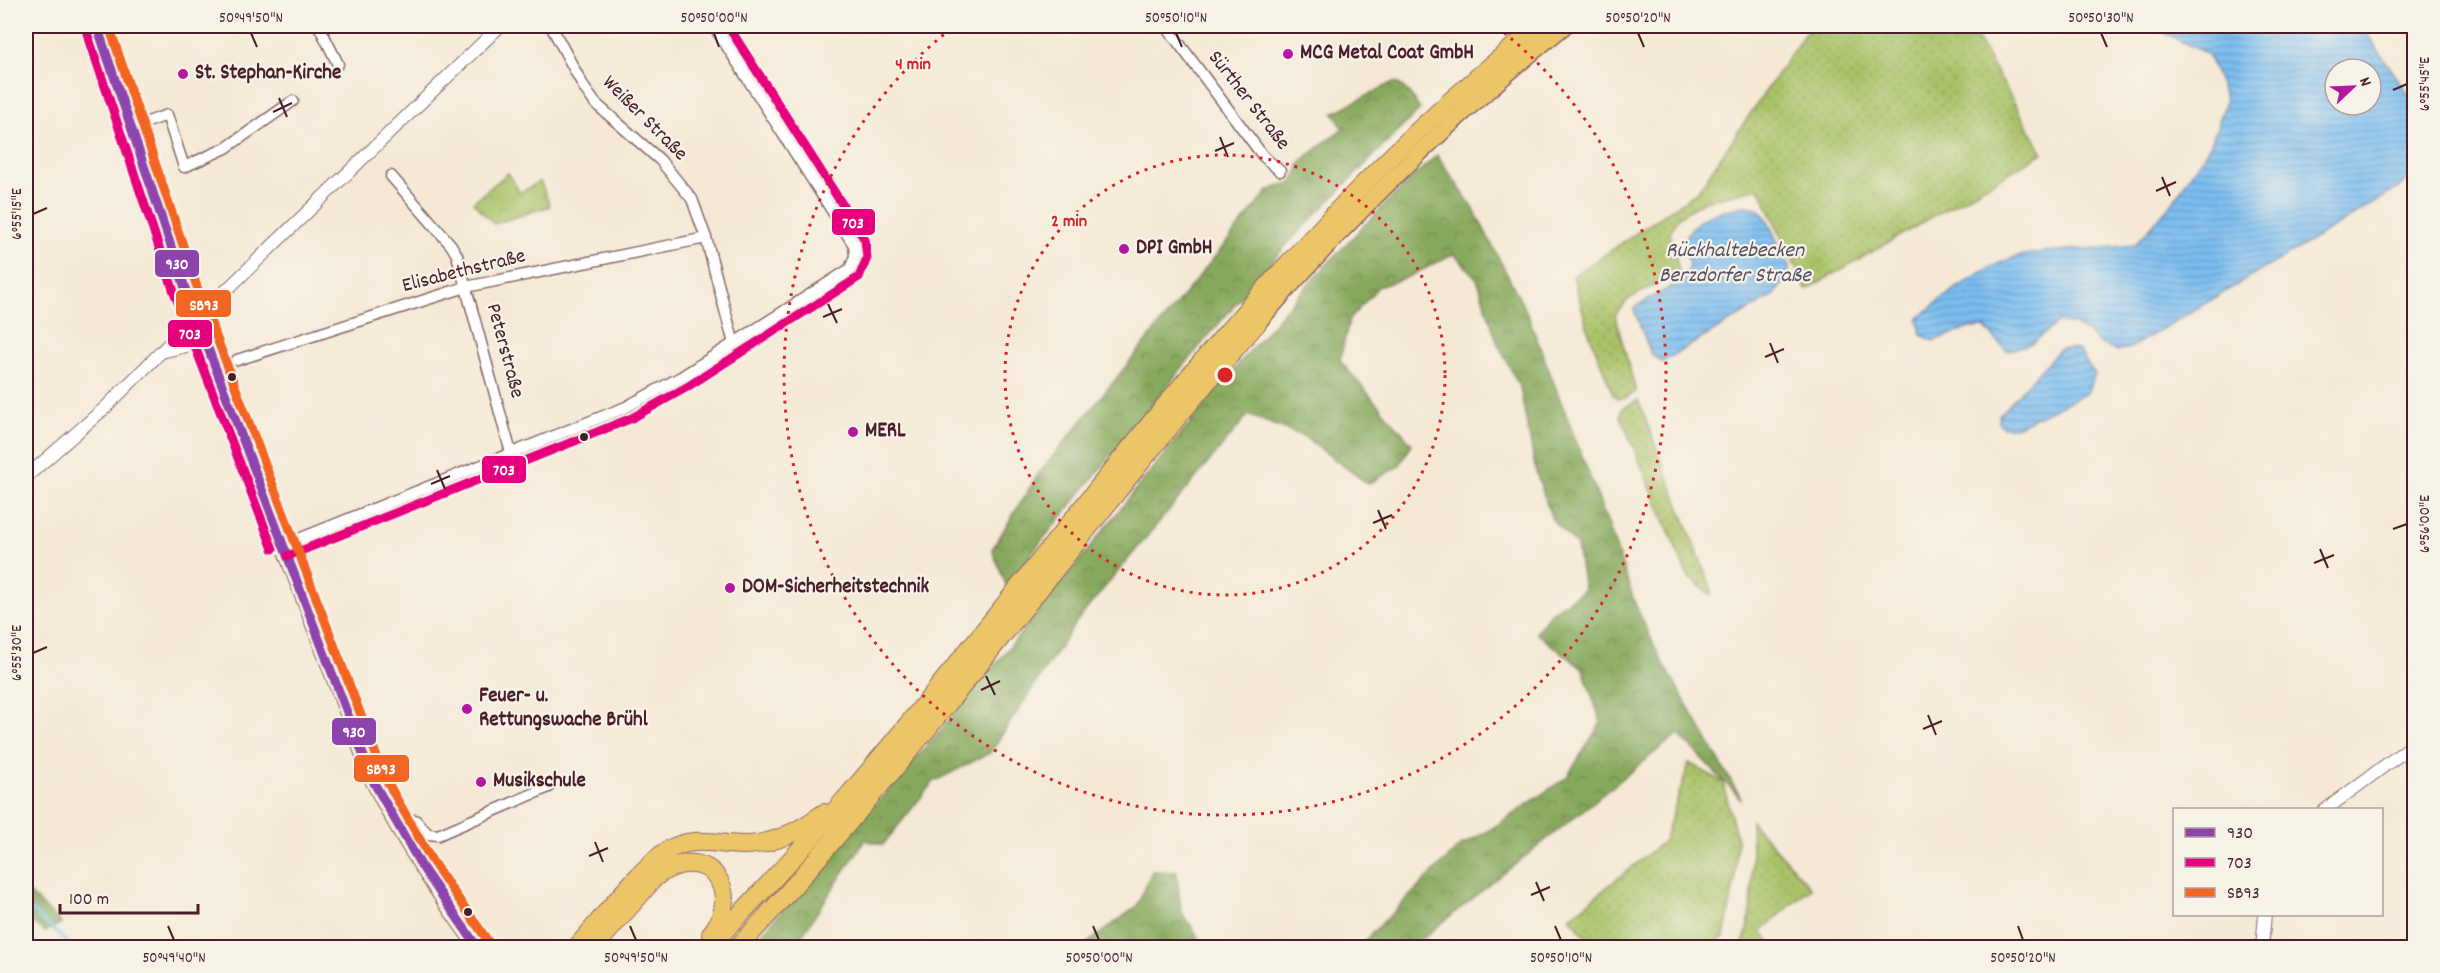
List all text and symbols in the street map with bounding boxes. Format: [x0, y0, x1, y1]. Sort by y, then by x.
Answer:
text: 50°49'50"N [219, 8, 283, 30]
text: 50°50'00"N [680, 8, 748, 30]
text: 50°50'10"N [1145, 8, 1207, 30]
text: 50°50'20"N [1605, 8, 1671, 30]
text: 50°50'30"N [2068, 8, 2134, 30]
place label: MCG Metal Coat GmbH [1300, 39, 1474, 69]
street label: Sürther Straße [1199, 45, 1297, 157]
marker: MCG Metal Coat GmbH [1281, 47, 1295, 61]
text: 4 min [895, 53, 931, 78]
north arrow [2323, 57, 2383, 117]
text: 6°55'45"E [2415, 57, 2437, 111]
place label: St. Stephan-Kirche [195, 59, 341, 89]
marker: St. Stephan-Kirche [176, 67, 190, 81]
street label: Weißer Straße [594, 69, 694, 169]
text: N [2352, 74, 2377, 90]
text: 6°55'15"E [7, 188, 29, 240]
line badge: 703 [831, 208, 876, 236]
text: 2 min [1051, 210, 1087, 235]
text: 703 [842, 213, 864, 236]
place label: DPI GmbH [1136, 234, 1213, 264]
water label: Rückhaltebecken Berzdorfer Straße [1659, 236, 1812, 292]
street label: Elisabethstraße [399, 242, 529, 302]
marker: DPI GmbH [1117, 242, 1131, 256]
line badge: 930 [154, 249, 200, 278]
text: 930 [165, 254, 189, 277]
line badge: SB93 [175, 289, 232, 318]
text: SB93 [189, 295, 219, 318]
street label: Peterstraße [477, 300, 531, 402]
line badge: 703 [167, 319, 213, 348]
text: 703 [179, 324, 201, 347]
centre of rings [1215, 365, 1235, 385]
unlabelled marker [226, 371, 238, 383]
place label: MERL [865, 417, 906, 447]
marker: MERL [846, 425, 860, 439]
unlabelled marker [578, 431, 590, 443]
line badge: 703 [481, 455, 527, 484]
text: 703 [493, 460, 515, 483]
text: 6°56'00"E [2415, 495, 2437, 553]
place label: DOM-Sicherheitstechnik [742, 573, 929, 603]
marker: DOM-Sicherheitstechnik [723, 581, 737, 595]
text: 6°55'30"E [7, 625, 29, 681]
place label: Feuer- u. Rettungswache Brühl [479, 682, 649, 736]
marker: Feuer- u. Rettungswache Brühl [460, 702, 474, 716]
line badge: 930 [331, 717, 377, 746]
text: 930 [342, 722, 366, 745]
line badge: SB93 [353, 754, 410, 783]
text: SB93 [366, 759, 396, 782]
place label: Musikschule [493, 767, 586, 797]
marker: Musikschule [474, 775, 488, 789]
legend [2173, 808, 2383, 916]
text: 930 [2227, 822, 2253, 847]
text: 703 [2227, 852, 2252, 877]
scale bar [60, 877, 198, 915]
text: SB93 [2227, 882, 2260, 907]
text: 100 m [69, 888, 109, 913]
unlabelled marker [462, 906, 474, 918]
text: 50°49'40"N [142, 948, 206, 970]
text: 50°49'50"N [604, 948, 668, 970]
text: 50°50'00"N [1065, 948, 1133, 970]
text: 50°50'10"N [1530, 948, 1592, 970]
text: 50°50'20"N [1990, 948, 2056, 970]

